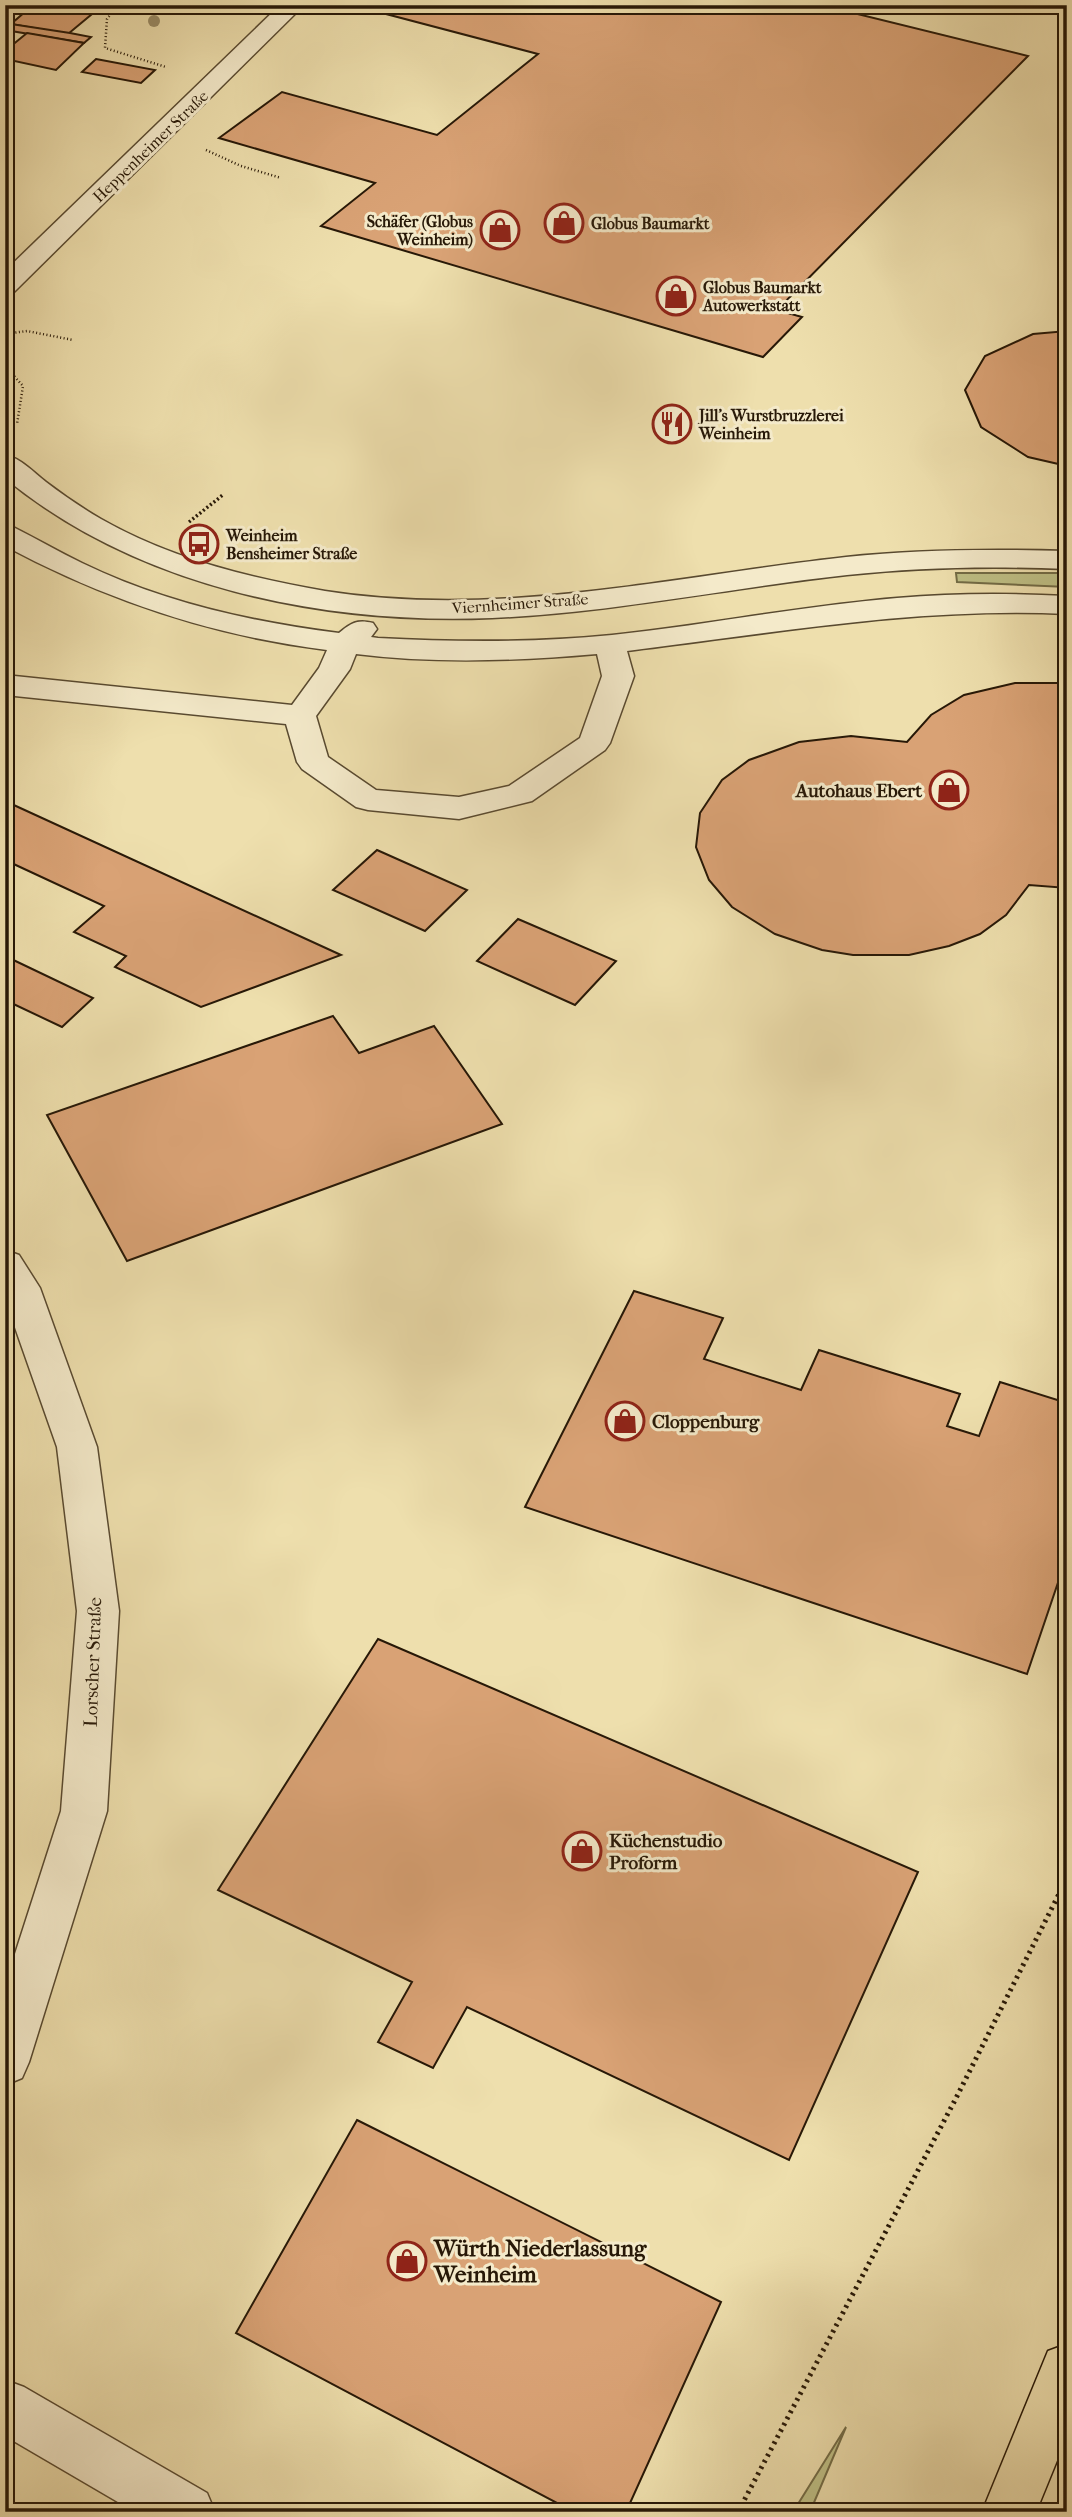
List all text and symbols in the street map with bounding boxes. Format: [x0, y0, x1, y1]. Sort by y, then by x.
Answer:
street label: Heppenheimer Straße [89, 86, 212, 206]
shop icon: Globus Baumarkt [543, 202, 585, 244]
shop icon: Schäfer (Globus Weinheim) [479, 209, 521, 251]
place label: Schäfer (Globus Weinheim) [367, 212, 473, 249]
place label: Globus Baumarkt [591, 214, 710, 233]
shop icon: Globus Baumarkt Autowerkstatt [655, 275, 697, 317]
place label: Globus Baumarkt Autowerkstatt [702, 278, 822, 315]
restaurant icon: Jill's Wurstbruzzlerei Weinheim [651, 403, 693, 445]
place label: Jill's Wurstbruzzlerei Weinheim [697, 406, 844, 443]
bus stop icon: Weinheim Bensheimer Straße [178, 523, 220, 565]
place label: Weinheim Bensheimer Straße [225, 526, 357, 563]
street label: Viernheimer Straße [450, 589, 589, 618]
shop icon: Autohaus Ebert [928, 769, 970, 811]
place label: Autohaus Ebert [795, 780, 922, 802]
shop icon: Cloppenburg [604, 1400, 646, 1442]
place label: Cloppenburg [652, 1411, 760, 1433]
street label: Lorscher Straße [80, 1597, 106, 1727]
shop icon: Küchenstudio Proform [561, 1830, 603, 1872]
place label: Küchenstudio Proform [609, 1830, 723, 1874]
place label: Würth Niederlassung Weinheim [433, 2235, 647, 2288]
shop icon: Würth Niederlassung Weinheim [386, 2240, 428, 2282]

